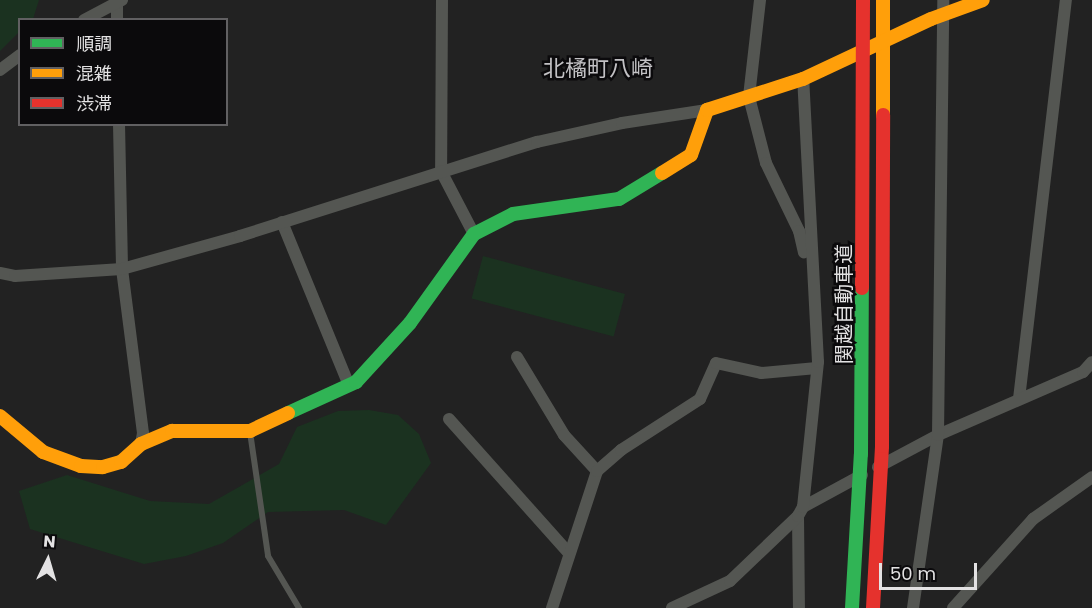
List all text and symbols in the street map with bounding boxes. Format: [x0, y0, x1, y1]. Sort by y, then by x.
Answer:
legend [18, 18, 228, 126]
text: 順調 [76, 31, 112, 56]
district label: 北橘町八崎 [543, 56, 653, 82]
text: 混雑 [76, 61, 112, 86]
text: 渋滞 [76, 91, 112, 116]
street label: 関越自動車道 [832, 244, 856, 364]
north arrow [18, 530, 78, 590]
text: N [43, 530, 57, 554]
scale bar [882, 551, 980, 589]
text: 50 m [890, 561, 936, 586]

